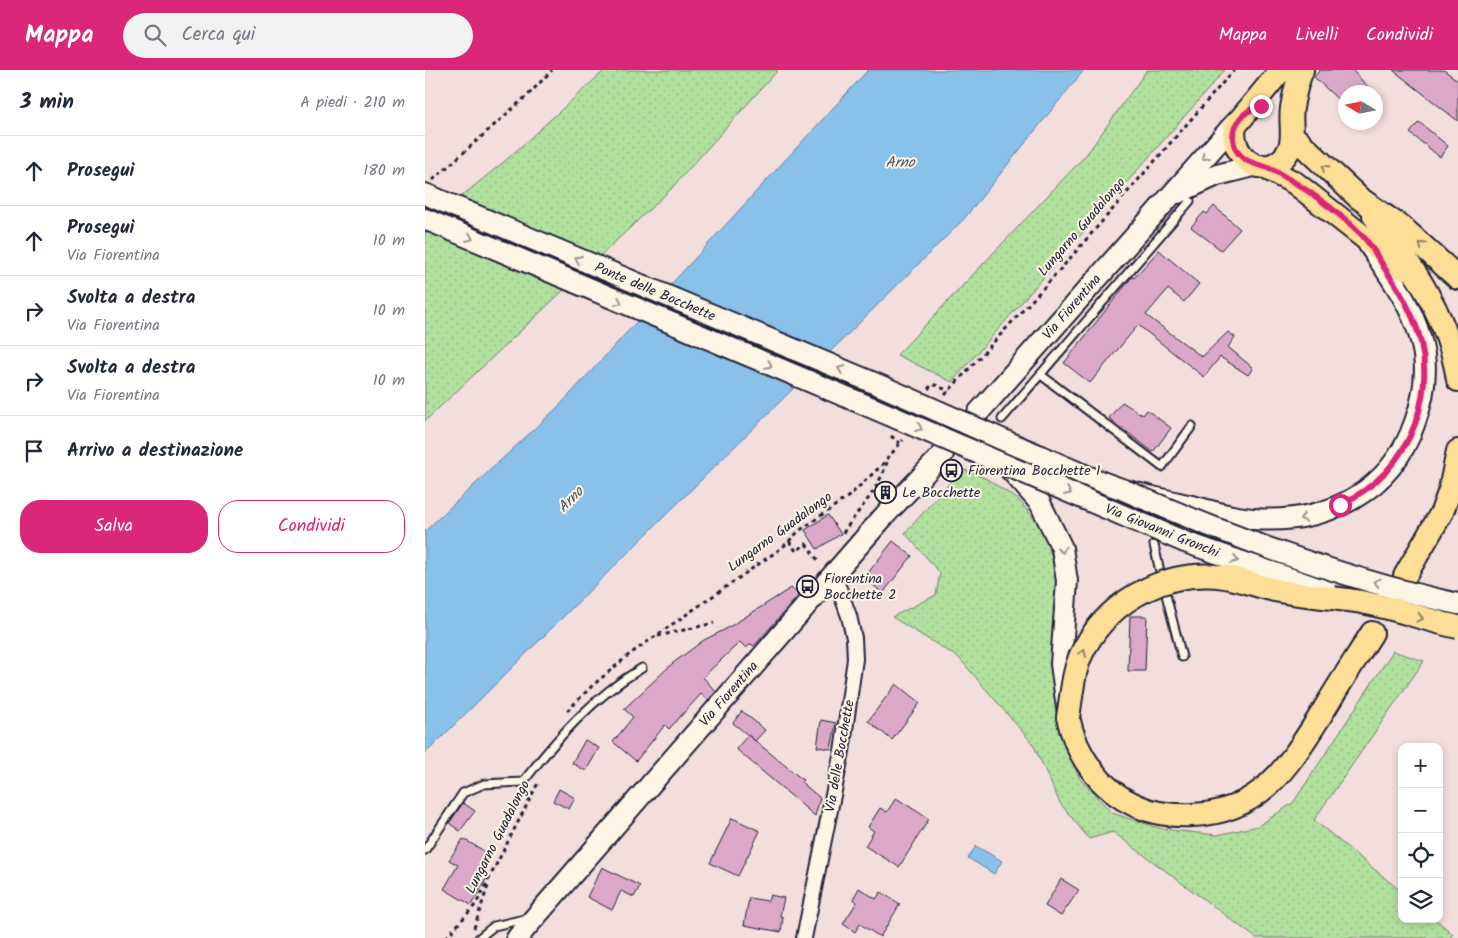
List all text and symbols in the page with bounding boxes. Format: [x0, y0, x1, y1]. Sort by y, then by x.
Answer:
search box [123, 13, 473, 58]
text: Mappa [25, 16, 93, 55]
text: Cerca qui [181, 20, 255, 50]
icon: search [141, 21, 169, 49]
text: Mappa [1219, 21, 1267, 50]
text: Livelli [1295, 21, 1338, 50]
text: Condividi [1366, 21, 1433, 50]
north arrow [1338, 85, 1383, 130]
text: 3 min [20, 86, 74, 119]
text: A piedi · 210 m [300, 90, 405, 115]
route end [1250, 95, 1273, 118]
water label: Arno [886, 151, 916, 175]
one-way arrow [1201, 152, 1210, 161]
text: Prosegui [67, 156, 134, 186]
icon: ahead [20, 157, 48, 185]
text: 180 m [363, 158, 405, 183]
one-way arrow [1322, 165, 1331, 174]
street label: Lungarno Guadalongo [1033, 173, 1131, 281]
text: Prosegui [67, 213, 134, 243]
icon: ahead [20, 227, 48, 255]
text: 10 m [373, 228, 405, 253]
one-way arrow [465, 231, 474, 242]
one-way arrow [1419, 242, 1428, 250]
text: Via Fiorentina [67, 243, 160, 268]
one-way arrow [574, 254, 583, 265]
street label: Ponte delle Bocchette [591, 257, 720, 328]
street label: Via Fiorentina [1037, 269, 1107, 345]
text: Svolta a destra [67, 283, 195, 313]
one-way arrow [614, 295, 623, 306]
icon: right [20, 297, 48, 325]
text: 10 m [373, 298, 405, 323]
text: Via Fiorentina [67, 313, 160, 338]
text: Svolta a destra [67, 353, 195, 383]
one-way arrow [764, 359, 773, 369]
one-way arrow [837, 365, 846, 375]
icon: right [20, 367, 48, 395]
text: 10 m [373, 368, 405, 393]
text: Via Fiorentina [67, 383, 160, 408]
one-way arrow [914, 422, 923, 433]
text: Arrivo a destinazione [67, 436, 243, 466]
icon: arrive [20, 437, 48, 465]
bus stop icon: Fiorentina Bocchette 1 [940, 459, 964, 483]
place label: Fiorentina Bocchette 1 [968, 460, 1100, 482]
water label: Arno [552, 480, 590, 519]
building icon: Le Bocchette [874, 481, 898, 505]
place label: Le Bocchette [902, 482, 981, 504]
street label: Lungarno Guadalongo [723, 486, 837, 578]
one-way arrow [1063, 486, 1072, 497]
route start [1329, 494, 1352, 517]
street label: Via Giovanni Gronchi [1102, 498, 1223, 564]
button: Salva [20, 500, 208, 553]
button: Condividi [218, 500, 405, 553]
one-way arrow [1299, 512, 1307, 522]
one-way arrow [1056, 545, 1067, 554]
one-way arrow [1230, 554, 1238, 564]
place label: Fiorentina Bocchette 2 [824, 568, 896, 606]
bus stop icon: Fiorentina Bocchette 2 [796, 575, 820, 599]
one-way arrow [1373, 578, 1382, 588]
one-way arrow [1416, 613, 1424, 623]
one-way arrow [1077, 649, 1087, 658]
street label: Via Fiorentina [694, 656, 764, 732]
street label: Via delle Bocchette [819, 697, 861, 814]
map controls [1398, 743, 1443, 923]
button: + [1398, 743, 1443, 788]
street label: Lungarno Guadalongo [460, 776, 536, 898]
button: − [1398, 788, 1443, 833]
button: locate [1398, 833, 1443, 878]
button: layers [1398, 878, 1443, 923]

